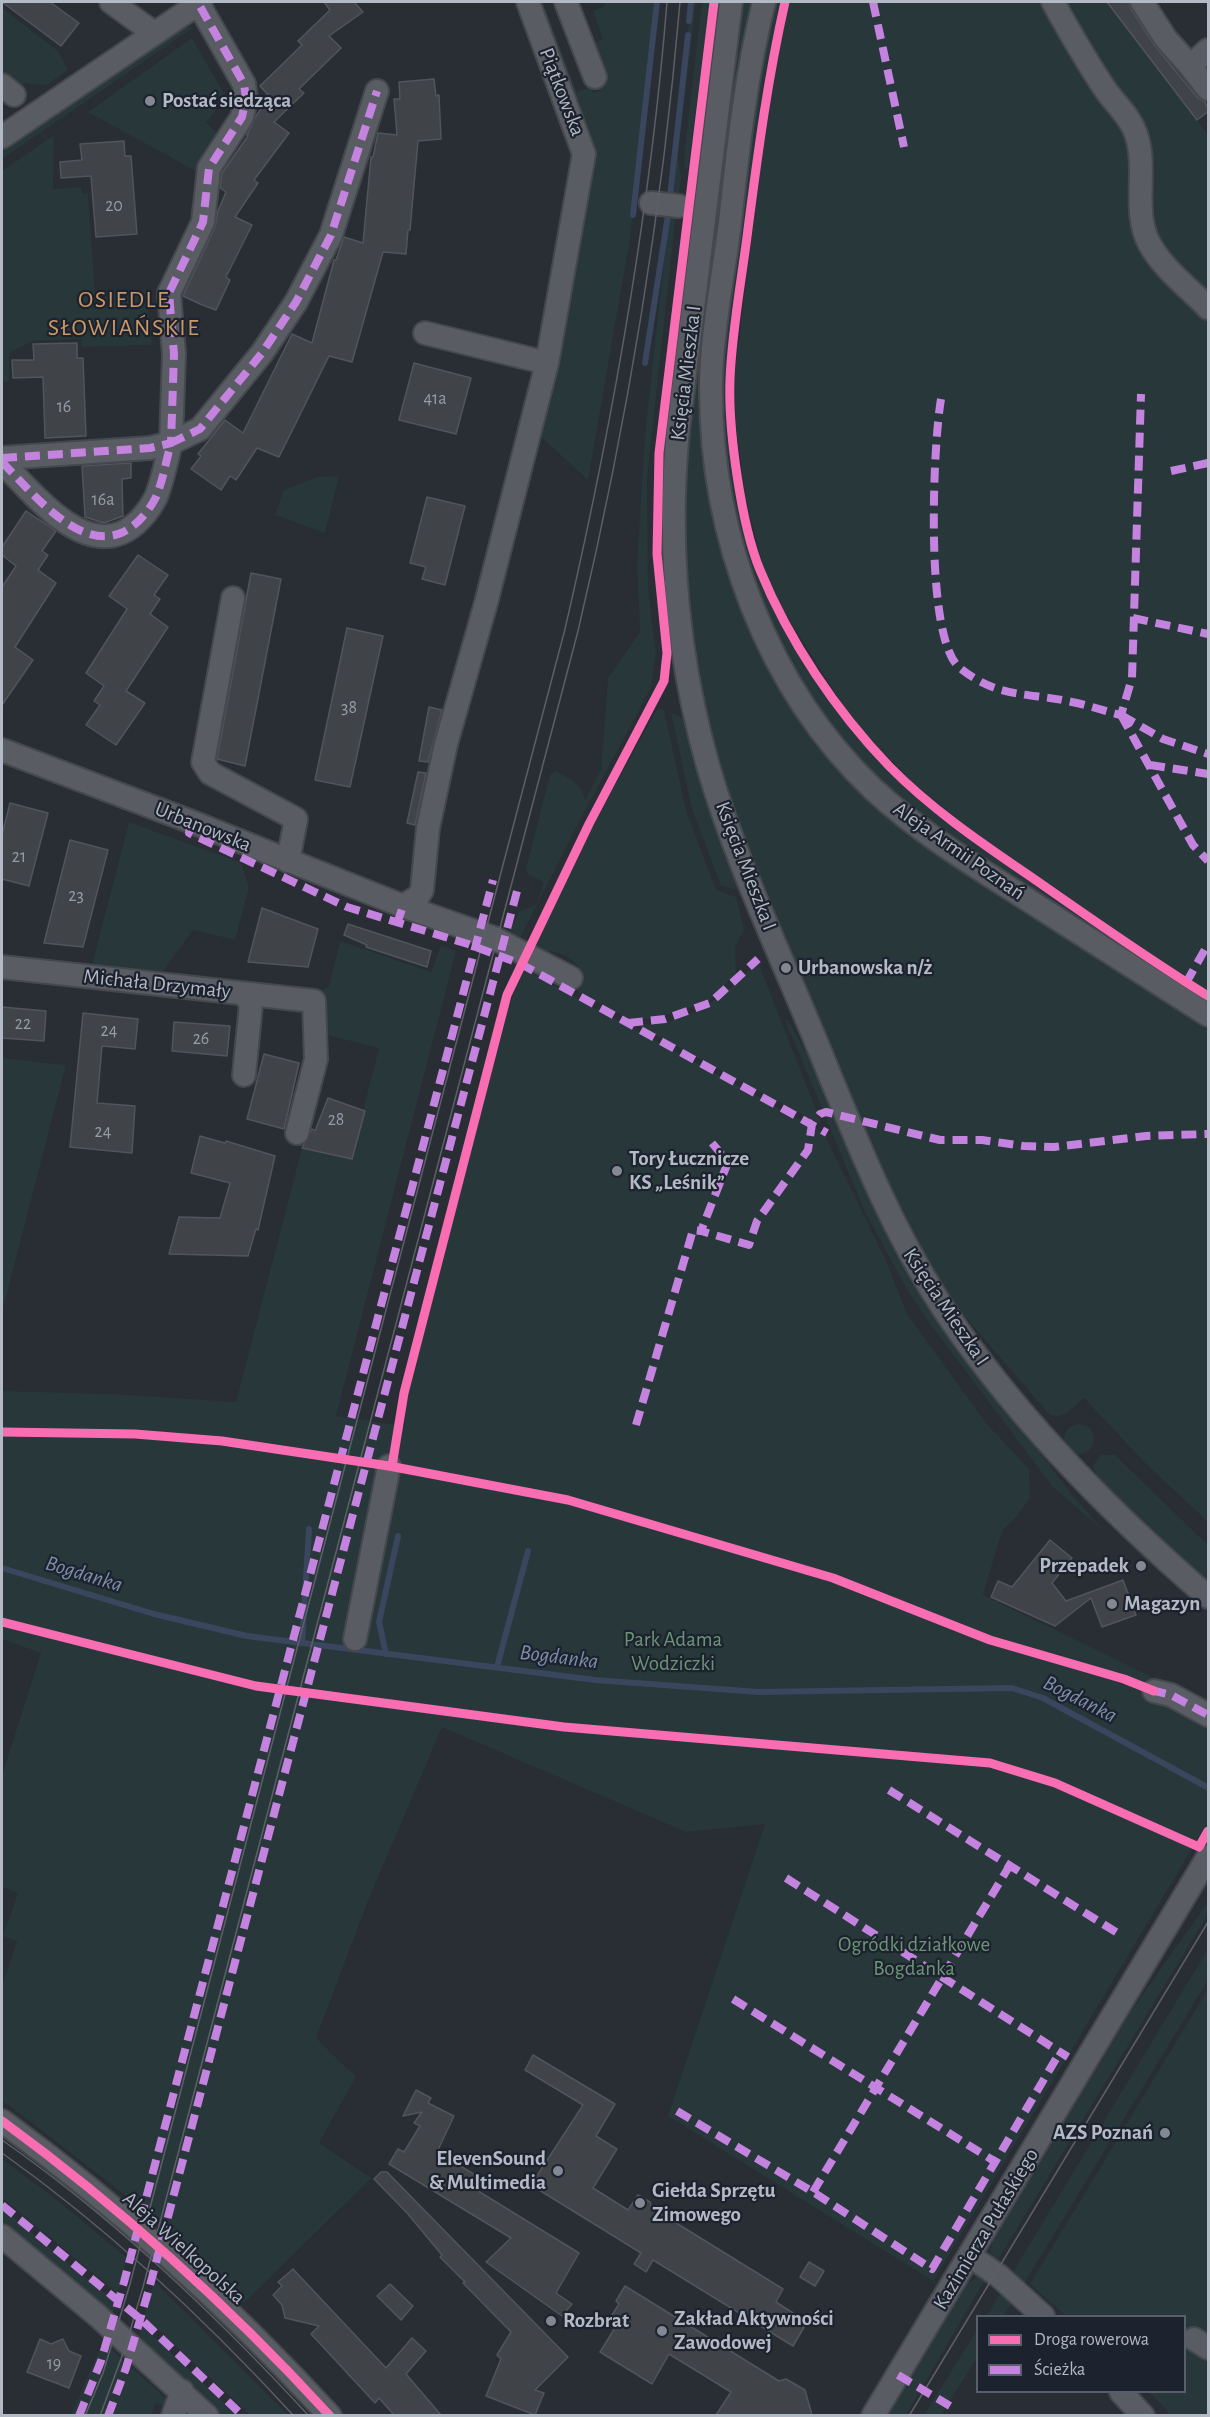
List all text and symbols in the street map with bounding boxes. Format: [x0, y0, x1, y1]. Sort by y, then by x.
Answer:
street label: Piątkowska [534, 44, 590, 140]
place label: Postać siedząca [162, 88, 291, 114]
marker: Postać siedząca [143, 94, 157, 108]
house number: 20 [105, 195, 123, 217]
district label: OSIEDLE SŁOWIAŃSKIE [48, 286, 200, 342]
street label: Księcia Mieszka I [665, 304, 707, 442]
house number: 41a [423, 388, 447, 410]
house number: 16 [57, 396, 71, 418]
house number: 16a [92, 489, 114, 511]
house number: 38 [341, 697, 357, 719]
street label: Urbanowska [151, 796, 255, 858]
street label: Aleja Armii Poznań [888, 796, 1030, 906]
street label: Księcia Mieszka I [710, 798, 782, 934]
house number: 21 [12, 846, 26, 868]
house number: 23 [68, 885, 84, 907]
place label: Urbanowska n/ż [798, 955, 932, 981]
marker: Urbanowska n/ż [779, 961, 793, 975]
street label: Michała Drzymały [82, 964, 232, 1004]
house number: 22 [15, 1013, 31, 1035]
house number: 24 [101, 1020, 117, 1042]
house number: 26 [193, 1028, 209, 1050]
house number: 28 [328, 1109, 344, 1131]
house number: 24 [95, 1121, 111, 1143]
place label: Tory Łucznicze KS „Leśnik” [629, 1146, 749, 1196]
marker: Tory Łucznicze KS „Leśnik” [610, 1164, 624, 1178]
street label: Księcia Mieszka I [898, 1244, 994, 1370]
water label: Bogdanka [42, 1550, 126, 1598]
place label: Przepadek [1039, 1553, 1129, 1579]
marker: Przepadek [1134, 1559, 1148, 1573]
place label: Magazyn [1124, 1591, 1200, 1617]
marker: Magazyn [1105, 1597, 1119, 1611]
park label: Park Adama Wodziczki [624, 1627, 722, 1677]
water label: Bogdanka [518, 1639, 600, 1675]
water label: Bogdanka [1039, 1669, 1121, 1729]
park label: Ogródki działkowe Bogdanka [838, 1932, 990, 1982]
place label: AZS Poznań [1053, 2120, 1153, 2146]
marker: AZS Poznań [1158, 2126, 1172, 2140]
street label: Kazimierza Pułaskiego [928, 2144, 1044, 2314]
place label: ElevenSound & Multimedia [429, 2146, 546, 2196]
marker: ElevenSound & Multimedia [551, 2164, 565, 2178]
place label: Giełda Sprzętu Zimowego [652, 2178, 776, 2228]
street label: Aleja Wielkopolska [117, 2186, 251, 2310]
marker: Giełda Sprzętu Zimowego [633, 2196, 647, 2210]
place label: Zakład Aktywności Zawodowej [674, 2306, 834, 2356]
place label: Rozbrat [563, 2308, 629, 2334]
marker: Rozbrat [544, 2314, 558, 2328]
legend [976, 2315, 1186, 2393]
marker: Zakład Aktywności Zawodowej [655, 2324, 669, 2338]
text: Droga rowerowa [1034, 2331, 1149, 2349]
house number: 19 [47, 2353, 61, 2375]
text: Ścieżka [1034, 2361, 1085, 2379]

